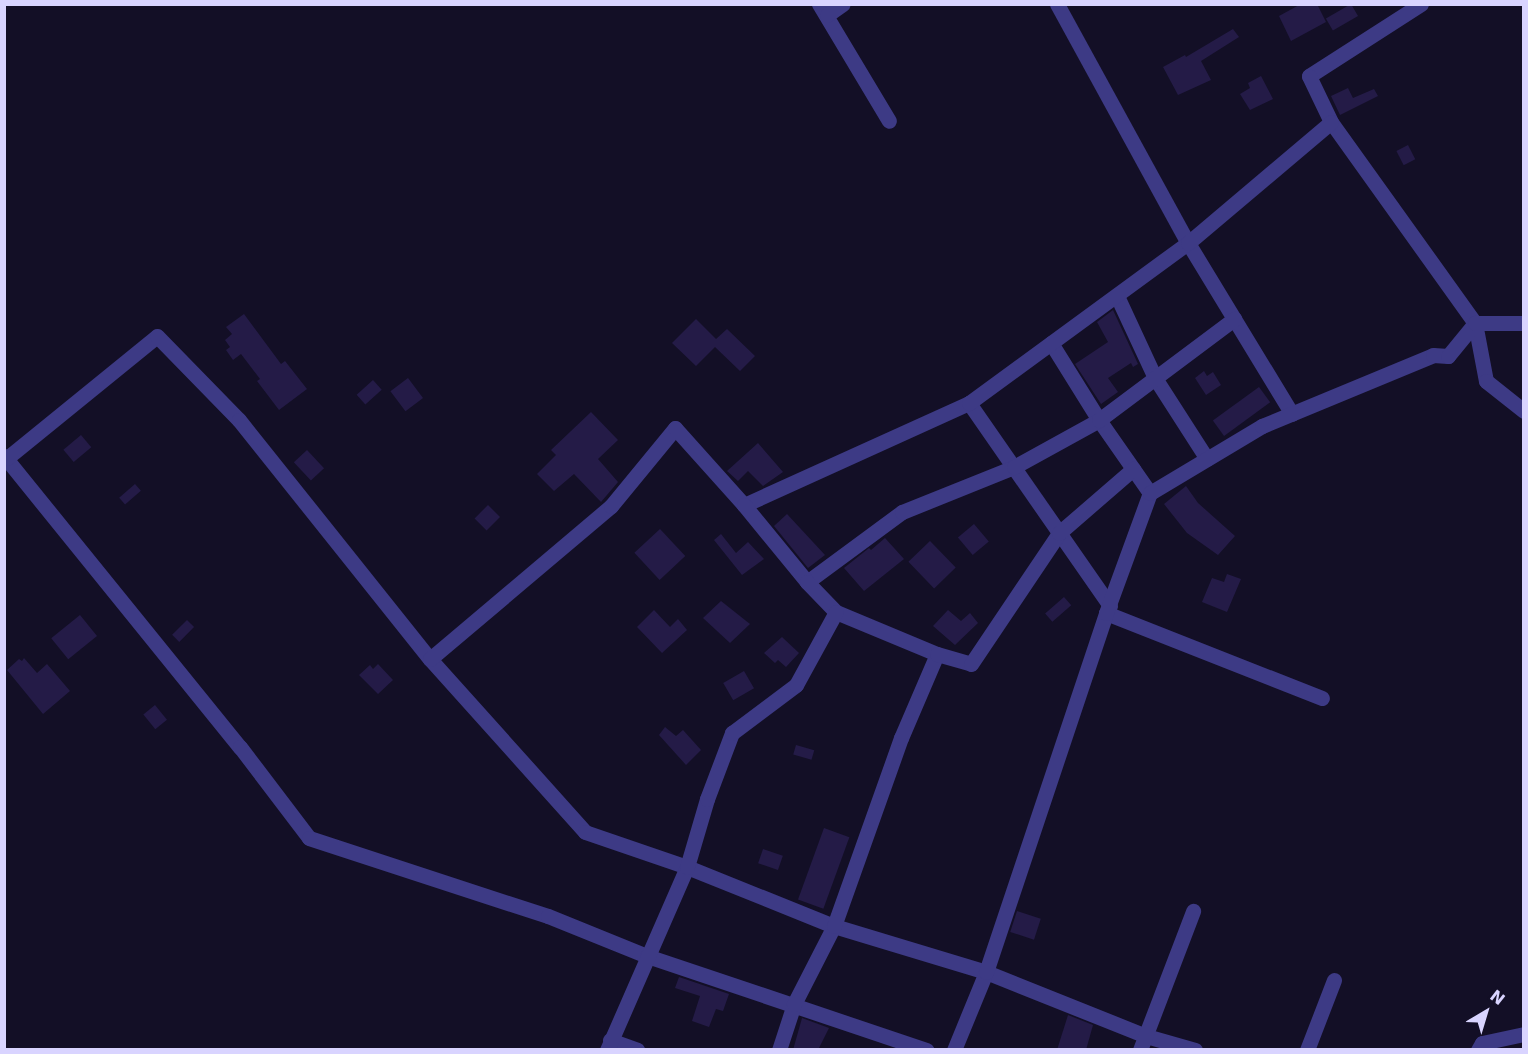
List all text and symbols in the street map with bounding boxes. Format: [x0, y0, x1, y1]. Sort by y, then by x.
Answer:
north arrow [1456, 982, 1516, 1042]
text: N [1486, 986, 1509, 1009]

